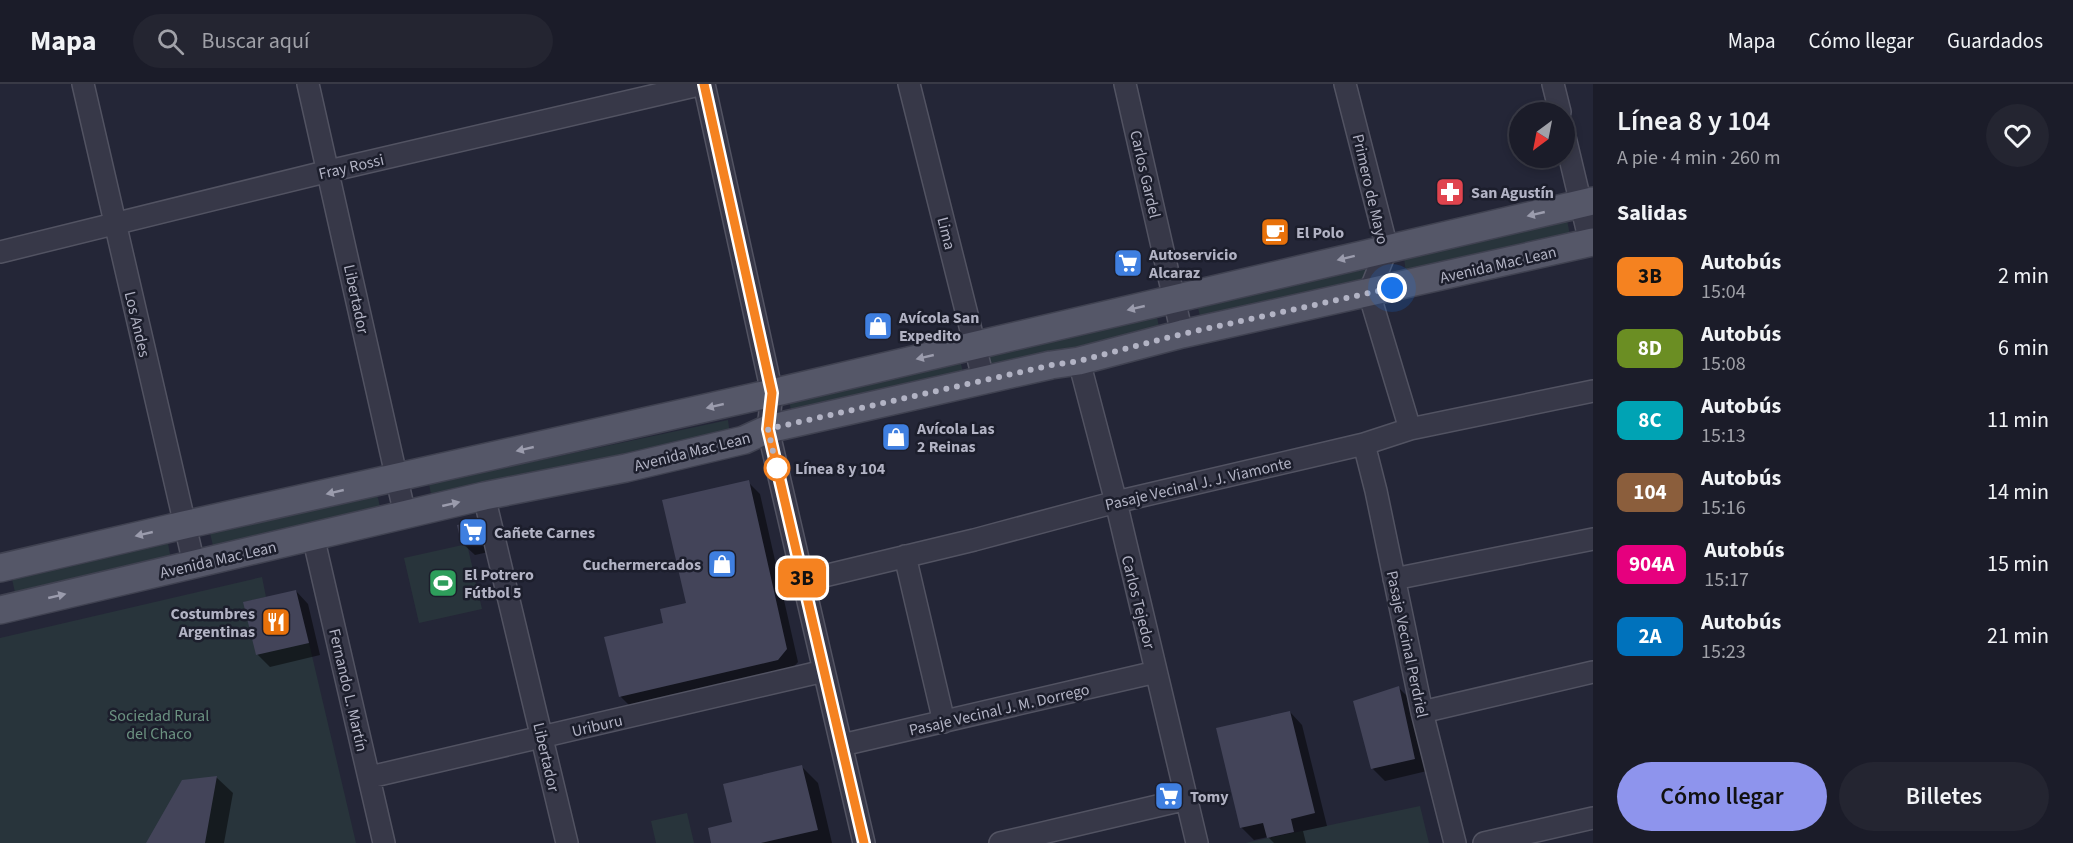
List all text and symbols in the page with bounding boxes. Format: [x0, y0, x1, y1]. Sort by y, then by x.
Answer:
search box [133, 14, 553, 68]
text: Mapa [30, 21, 97, 61]
icon: search [154, 25, 187, 58]
text: Buscar aquí [202, 25, 309, 57]
text: Mapa [1728, 26, 1776, 56]
text: Cómo llegar [1809, 26, 1914, 56]
text: Guardados [1947, 26, 2043, 56]
text: Línea 8 y 104 [1617, 101, 1771, 141]
north arrow [1509, 102, 1575, 168]
map controls [1509, 102, 1575, 168]
button: heart [1986, 104, 2049, 167]
street label: Carlos Gardel [1124, 128, 1166, 220]
street label: Primero de Mayo [1347, 132, 1393, 247]
text: A pie · 4 min · 260 m [1617, 144, 1781, 172]
street label: Fray Rossi [316, 149, 386, 185]
pharmacy icon: San Agustín [1434, 176, 1466, 208]
place label: San Agustín [1471, 182, 1554, 204]
text: Salidas [1617, 197, 1687, 229]
one-way arrow [1527, 209, 1545, 219]
street label: Lima [931, 215, 961, 252]
cafe icon: El Polo [1259, 216, 1291, 248]
place label: El Polo [1296, 222, 1344, 244]
street label: Avenida Mac Lean [1438, 241, 1559, 289]
place label: Autoservicio Alcaraz [1148, 244, 1237, 284]
text: Autobús [1701, 246, 1781, 278]
supermarket icon: Autoservicio Alcaraz [1112, 247, 1144, 279]
one-way arrow [1337, 253, 1355, 263]
text: 2 min [1998, 260, 2049, 292]
text: 3B [1638, 261, 1662, 291]
street label: Libertador [338, 263, 374, 336]
your location [1377, 273, 1407, 303]
text: 15:04 [1701, 278, 1746, 306]
street label: Los Andes [119, 289, 155, 360]
one-way arrow [1127, 303, 1145, 313]
place label: Avícola San Expedito [898, 307, 979, 347]
shop icon: Avícola San Expedito [862, 310, 894, 342]
text: Autobús [1701, 318, 1781, 350]
text: 6 min [1998, 332, 2049, 364]
text: 8D [1638, 333, 1662, 363]
text: 15:08 [1701, 350, 1746, 378]
one-way arrow [916, 352, 935, 362]
text: Autobús [1701, 390, 1781, 422]
one-way arrow [706, 401, 724, 411]
text: 11 min [1987, 404, 2049, 436]
text: 8C [1638, 405, 1662, 435]
place label: Avícola Las 2 Reinas [916, 418, 995, 458]
shop icon: Avícola Las 2 Reinas [880, 421, 912, 453]
text: 15:13 [1701, 422, 1746, 450]
street label: Avenida Mac Lean [632, 427, 753, 477]
one-way arrow [516, 444, 534, 454]
street label: Pasaje Vecinal J. J. Viamonte [1103, 452, 1294, 516]
marker: Línea 8 y 104 [764, 455, 790, 481]
place label: Línea 8 y 104 [795, 458, 886, 480]
text: Autobús [1701, 462, 1781, 494]
text: 14 min [1987, 476, 2049, 508]
text: 104 [1633, 477, 1667, 507]
one-way arrow [325, 488, 344, 497]
text: 15:16 [1701, 494, 1746, 522]
one-way arrow [442, 499, 461, 508]
supermarket icon: Cañete Carnes [457, 516, 489, 548]
place label: Cañete Carnes [494, 522, 595, 544]
one-way arrow [135, 530, 154, 540]
text: Autobús [1704, 534, 1784, 566]
street label: Avenida Mac Lean [158, 536, 279, 584]
shop icon: Cuchermercados [706, 548, 738, 580]
text: 15 min [1987, 548, 2049, 580]
text: 904A [1629, 549, 1674, 579]
street label: Carlos Tejedor [1116, 553, 1160, 652]
place label: Cuchermercados [582, 554, 701, 576]
line badge: 3B [775, 558, 829, 598]
text: 3B [790, 563, 814, 593]
place label: El Potrero Fútbol 5 [464, 564, 534, 604]
text: 15:17 [1704, 566, 1749, 594]
sports icon: El Potrero Fútbol 5 [427, 567, 459, 599]
street label: Pasaje Vecinal Perdriel [1381, 569, 1433, 720]
one-way arrow [48, 591, 66, 601]
place label: Costumbres Argentinas [170, 603, 255, 643]
restaurant icon: Costumbres Argentinas [260, 606, 292, 638]
text: Autobús [1701, 606, 1781, 638]
text: 21 min [1987, 620, 2049, 652]
text: 2A [1638, 621, 1662, 651]
street label: Fernando L. Martín [323, 626, 373, 754]
text: 15:23 [1701, 638, 1746, 666]
street label: Pasaje Vecinal J. M. Dorrego [907, 678, 1092, 741]
park label: Sociedad Rural del Chaco [109, 705, 209, 745]
street label: Uriburu [570, 709, 625, 742]
street label: Libertador [527, 721, 565, 794]
button: Cómo llegar [1617, 762, 1827, 831]
button: Billetes [1839, 762, 2049, 831]
supermarket icon: Tomy [1153, 780, 1185, 812]
place label: Tomy [1190, 786, 1229, 808]

